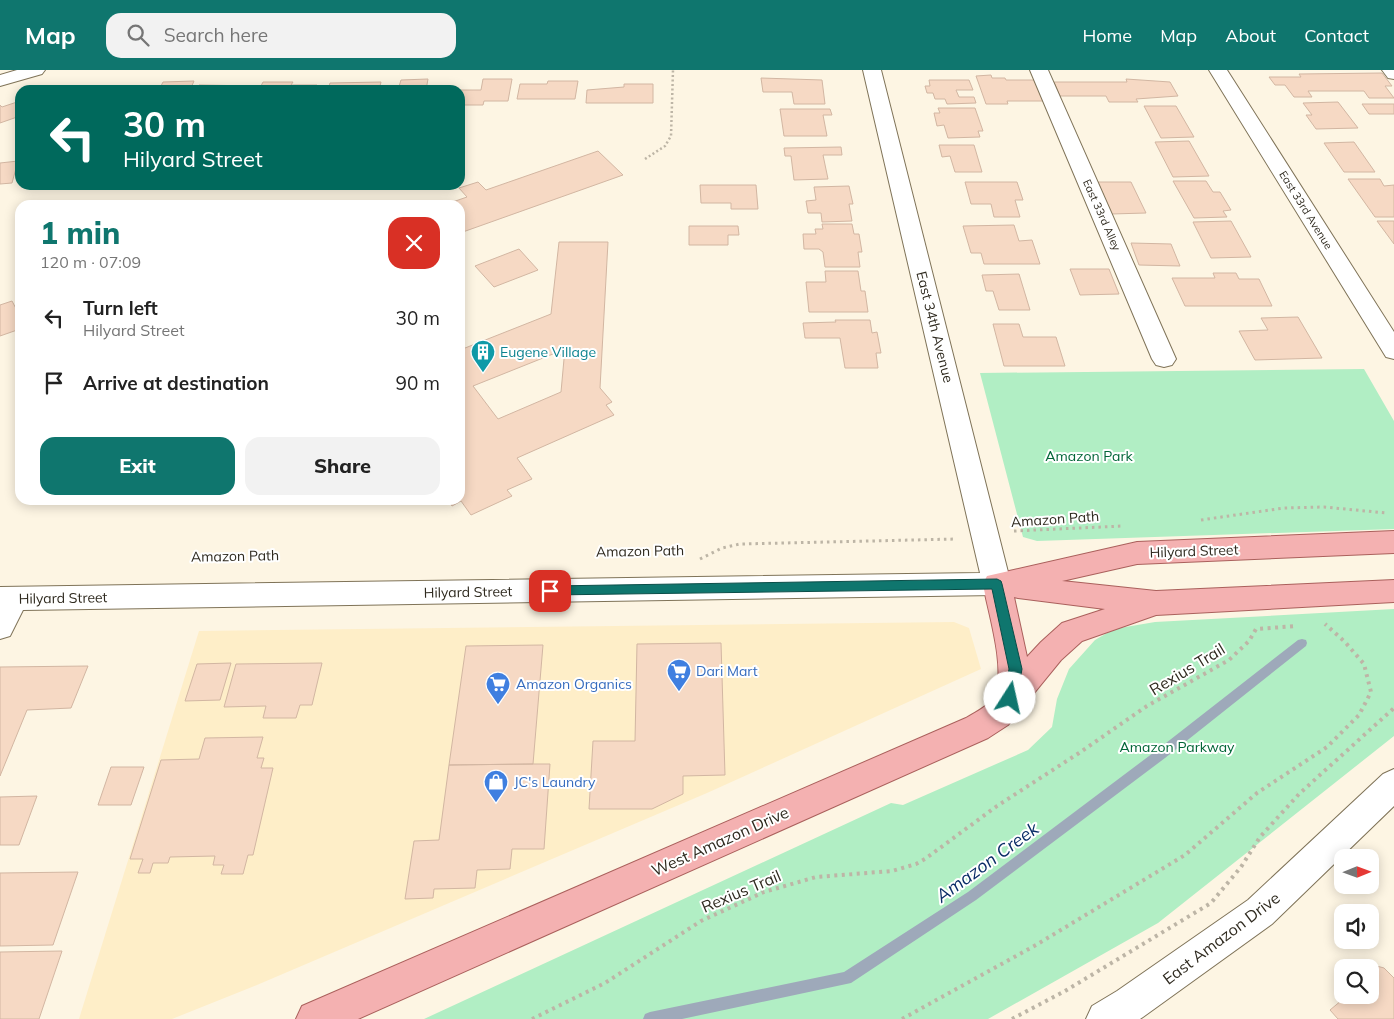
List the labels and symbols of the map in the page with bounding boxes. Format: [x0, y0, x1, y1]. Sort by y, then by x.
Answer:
street label: East 33rd Avenue [1276, 168, 1336, 252]
street label: East 33rd Alley [1080, 177, 1124, 253]
street label: East 34th Avenue [912, 269, 958, 385]
building icon: Eugene Village [470, 339, 496, 373]
place label: Eugene Village [500, 343, 596, 361]
park label: Amazon Park [1045, 447, 1134, 465]
street label: Amazon Path [1010, 507, 1100, 531]
street label: Hilyard Street [1149, 540, 1239, 562]
street label: Amazon Path [596, 541, 684, 561]
street label: Amazon Path [191, 546, 279, 566]
pin [529, 570, 571, 612]
street label: Hilyard Street [423, 582, 513, 602]
street label: Hilyard Street [18, 588, 108, 608]
street label: Rexius Trail [1146, 639, 1228, 699]
supermarket icon: Dari Mart [666, 658, 692, 692]
place label: Dari Mart [696, 662, 758, 680]
supermarket icon: Amazon Organics [485, 671, 511, 705]
position arrow [983, 671, 1035, 723]
place label: Amazon Organics [516, 675, 632, 693]
park label: Amazon Parkway [1120, 738, 1235, 756]
shop icon: JC's Laundry [483, 769, 509, 803]
place label: JC's Laundry [514, 773, 596, 791]
street label: West Amazon Drive [648, 802, 792, 880]
water label: Amazon Creek [930, 816, 1044, 908]
north arrow [1334, 849, 1379, 894]
street label: Rexius Trail [698, 865, 784, 917]
street label: East Amazon Drive [1159, 887, 1283, 989]

